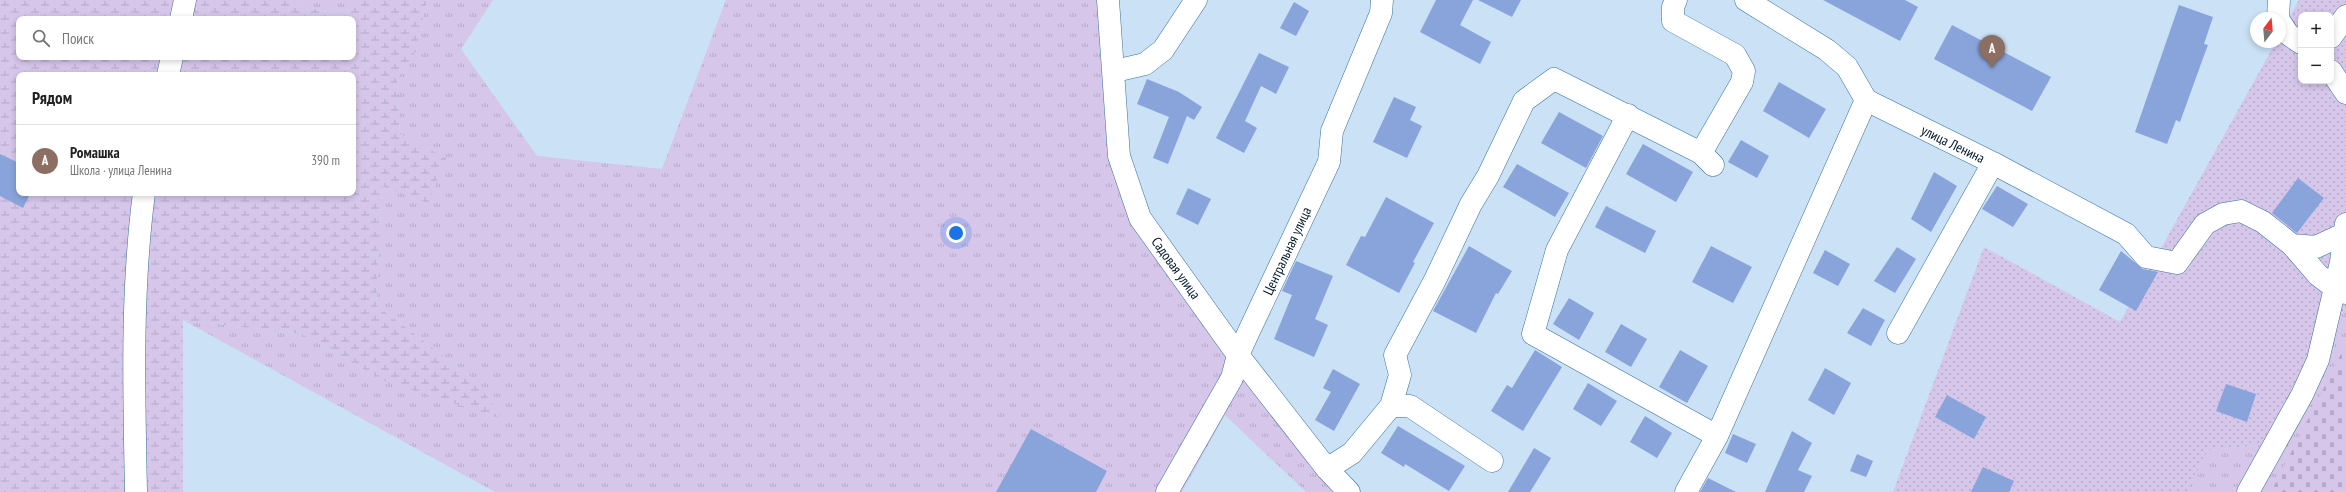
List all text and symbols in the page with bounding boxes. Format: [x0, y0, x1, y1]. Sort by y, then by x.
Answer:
north arrow [2250, 12, 2286, 48]
map controls [2298, 12, 2334, 84]
button: + [2298, 12, 2334, 48]
search box [16, 16, 356, 60]
icon: search [30, 27, 52, 49]
text: Поиск [62, 29, 94, 48]
pin: A [1979, 35, 2005, 68]
button: − [2298, 48, 2334, 84]
text: Рядом [32, 87, 72, 109]
street label: улица Ленина [1918, 121, 1988, 167]
text: Ромашка [70, 143, 120, 162]
text: A [42, 152, 48, 169]
text: 390 m [311, 152, 340, 169]
text: Школа · улица Ленина [70, 162, 172, 179]
street label: Центральная улица [1259, 204, 1315, 298]
your location [946, 223, 966, 243]
street label: Садовая улица [1147, 233, 1205, 303]

